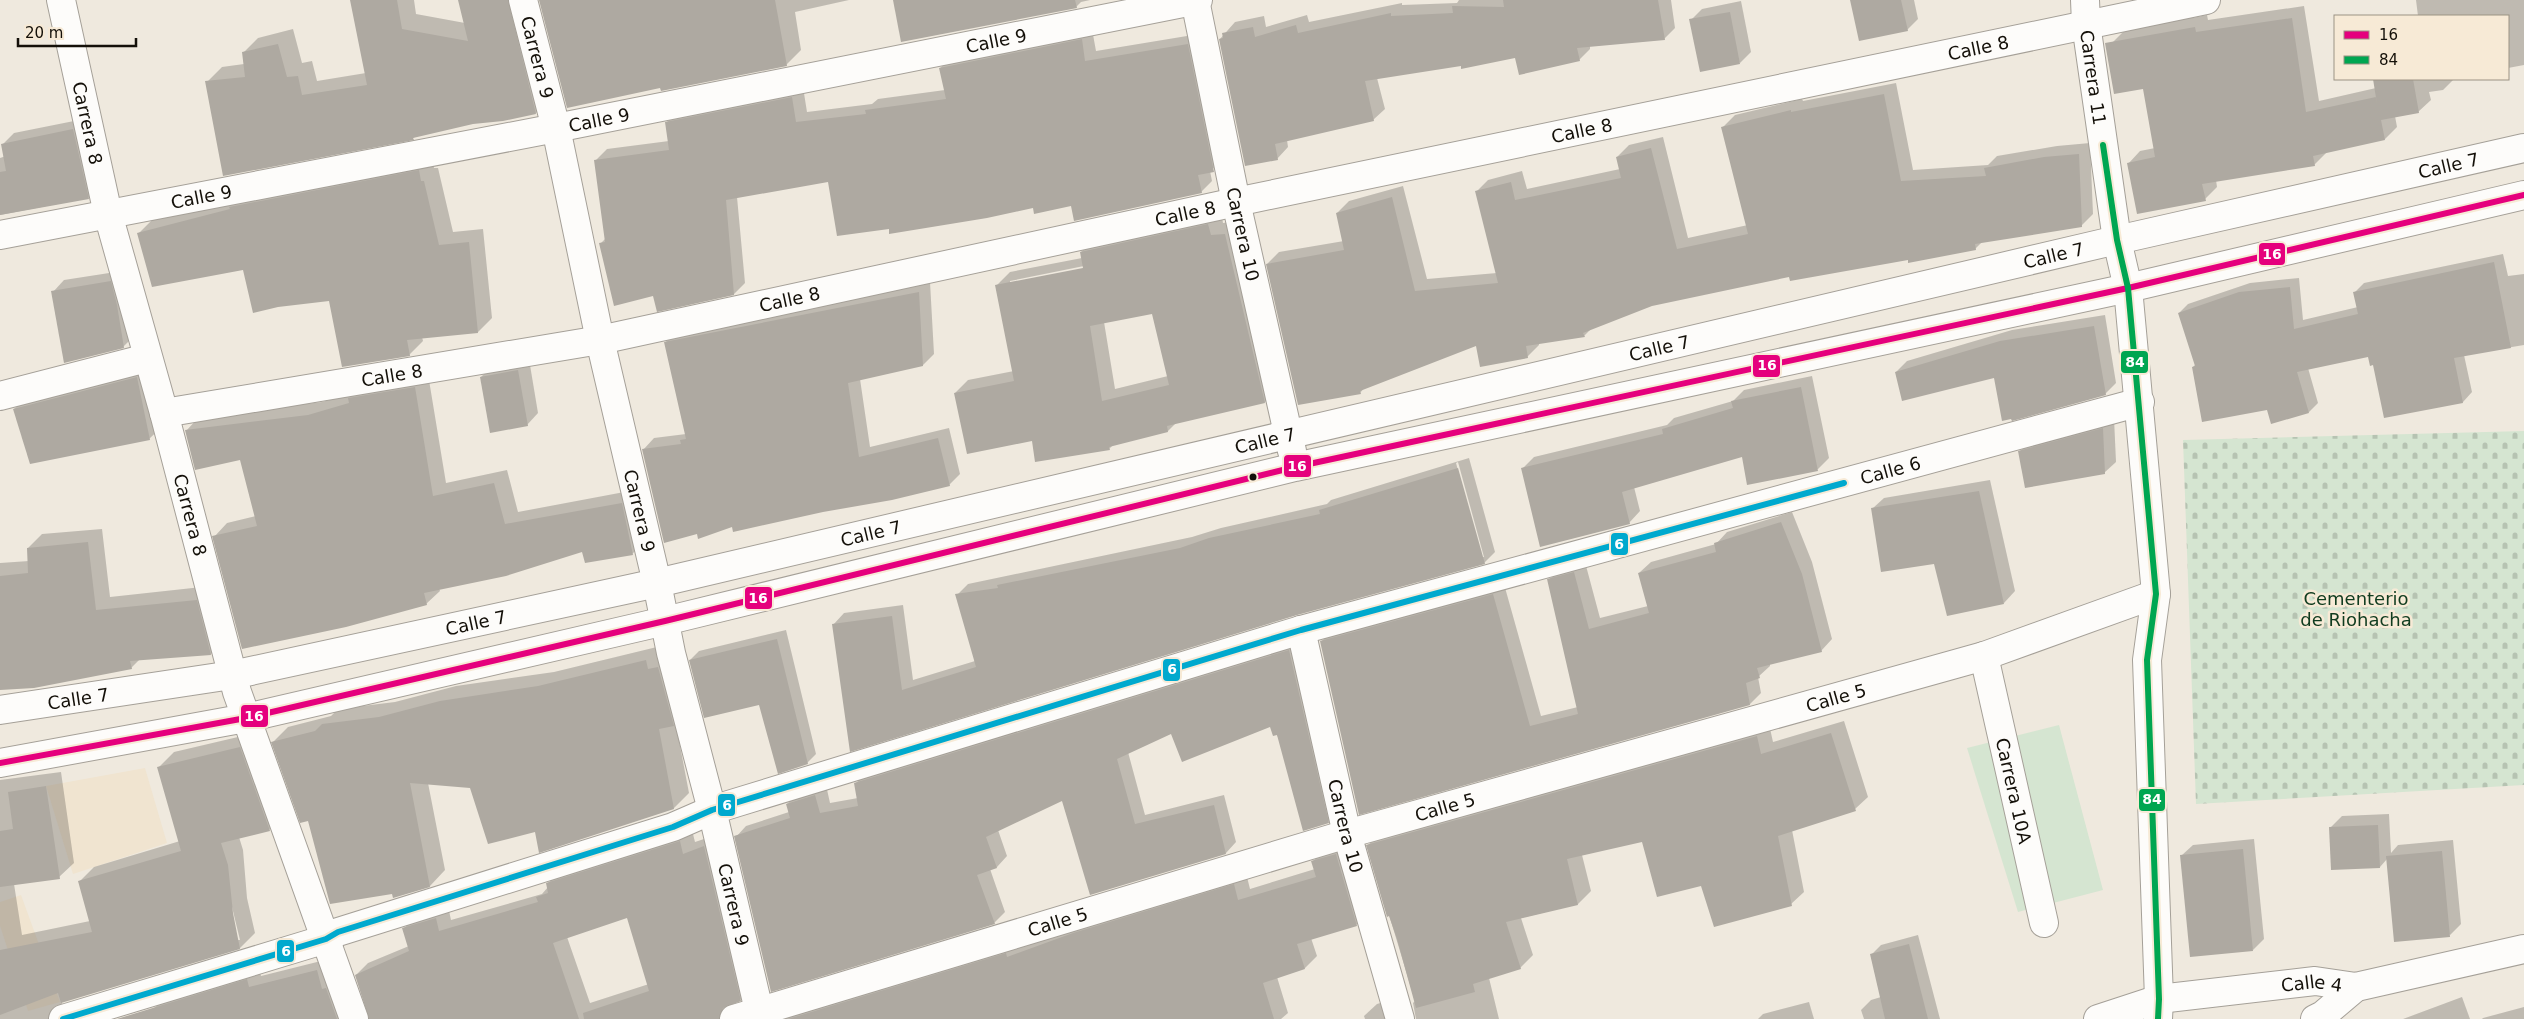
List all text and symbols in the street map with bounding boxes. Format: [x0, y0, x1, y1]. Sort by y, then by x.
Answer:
street label: Carrera 9 [517, 14, 558, 101]
scale bar [18, 15, 135, 47]
legend [2334, 15, 2509, 80]
text: 20 m [25, 24, 63, 42]
street label: Calle 9 [964, 24, 1029, 57]
text: 16 [2379, 26, 2398, 44]
street label: Carrera 11 [2076, 28, 2111, 126]
street label: Calle 8 [1946, 31, 2011, 64]
text: 84 [2379, 51, 2398, 69]
street label: Carrera 8 [69, 80, 107, 167]
street label: Calle 9 [567, 103, 631, 136]
street label: Calle 8 [1549, 113, 1614, 147]
street label: Calle 7 [2416, 148, 2481, 182]
street label: Calle 9 [169, 180, 234, 212]
street label: Carrera 10 [1223, 185, 1264, 283]
street label: Calle 8 [1153, 196, 1218, 230]
street label: Calle 7 [2021, 238, 2086, 272]
line badge: 16 [2258, 242, 2286, 266]
text: 16 [2262, 246, 2282, 262]
street label: Calle 8 [757, 282, 822, 316]
street label: Calle 7 [1627, 330, 1692, 365]
line badge: 84 [2120, 350, 2149, 374]
line badge: 16 [1752, 354, 1781, 378]
text: 84 [2125, 354, 2145, 370]
text: 16 [1757, 357, 1777, 373]
street label: Calle 8 [360, 359, 424, 390]
street label: Calle 7 [1232, 423, 1298, 457]
street label: Calle 6 [1858, 452, 1923, 488]
line badge: 16 [1283, 454, 1312, 478]
text: 16 [1287, 458, 1307, 474]
street label: Carrera 9 [620, 467, 660, 554]
street label: Carrera 8 [170, 471, 211, 558]
unlabelled marker [1248, 472, 1258, 482]
street label: Calle 7 [838, 515, 903, 550]
line badge: 6 [1610, 532, 1629, 556]
text: 6 [1614, 536, 1624, 552]
line badge: 16 [744, 586, 773, 610]
park label: Cementerio de Riohacha [2300, 588, 2412, 630]
text: 16 [748, 590, 768, 606]
street label: Calle 7 [443, 605, 508, 639]
line badge: 6 [1162, 658, 1181, 682]
text: 6 [1167, 661, 1177, 677]
street label: Calle 5 [1803, 679, 1869, 716]
street label: Calle 7 [46, 683, 110, 713]
line badge: 16 [240, 704, 269, 728]
text: 16 [244, 708, 264, 724]
street label: Carrera 10A [1992, 736, 2037, 846]
street label: Carrera 10 [1324, 777, 1368, 875]
street label: Calle 5 [1412, 788, 1478, 825]
line badge: 84 [2138, 788, 2166, 812]
text: 84 [2142, 791, 2162, 807]
line badge: 6 [717, 793, 736, 817]
text: 6 [722, 797, 732, 813]
street label: Carrera 9 [714, 861, 754, 948]
street label: Calle 5 [1025, 902, 1090, 940]
line badge: 6 [276, 939, 295, 963]
text: 6 [281, 943, 291, 959]
street label: Calle 4 [2280, 971, 2344, 995]

